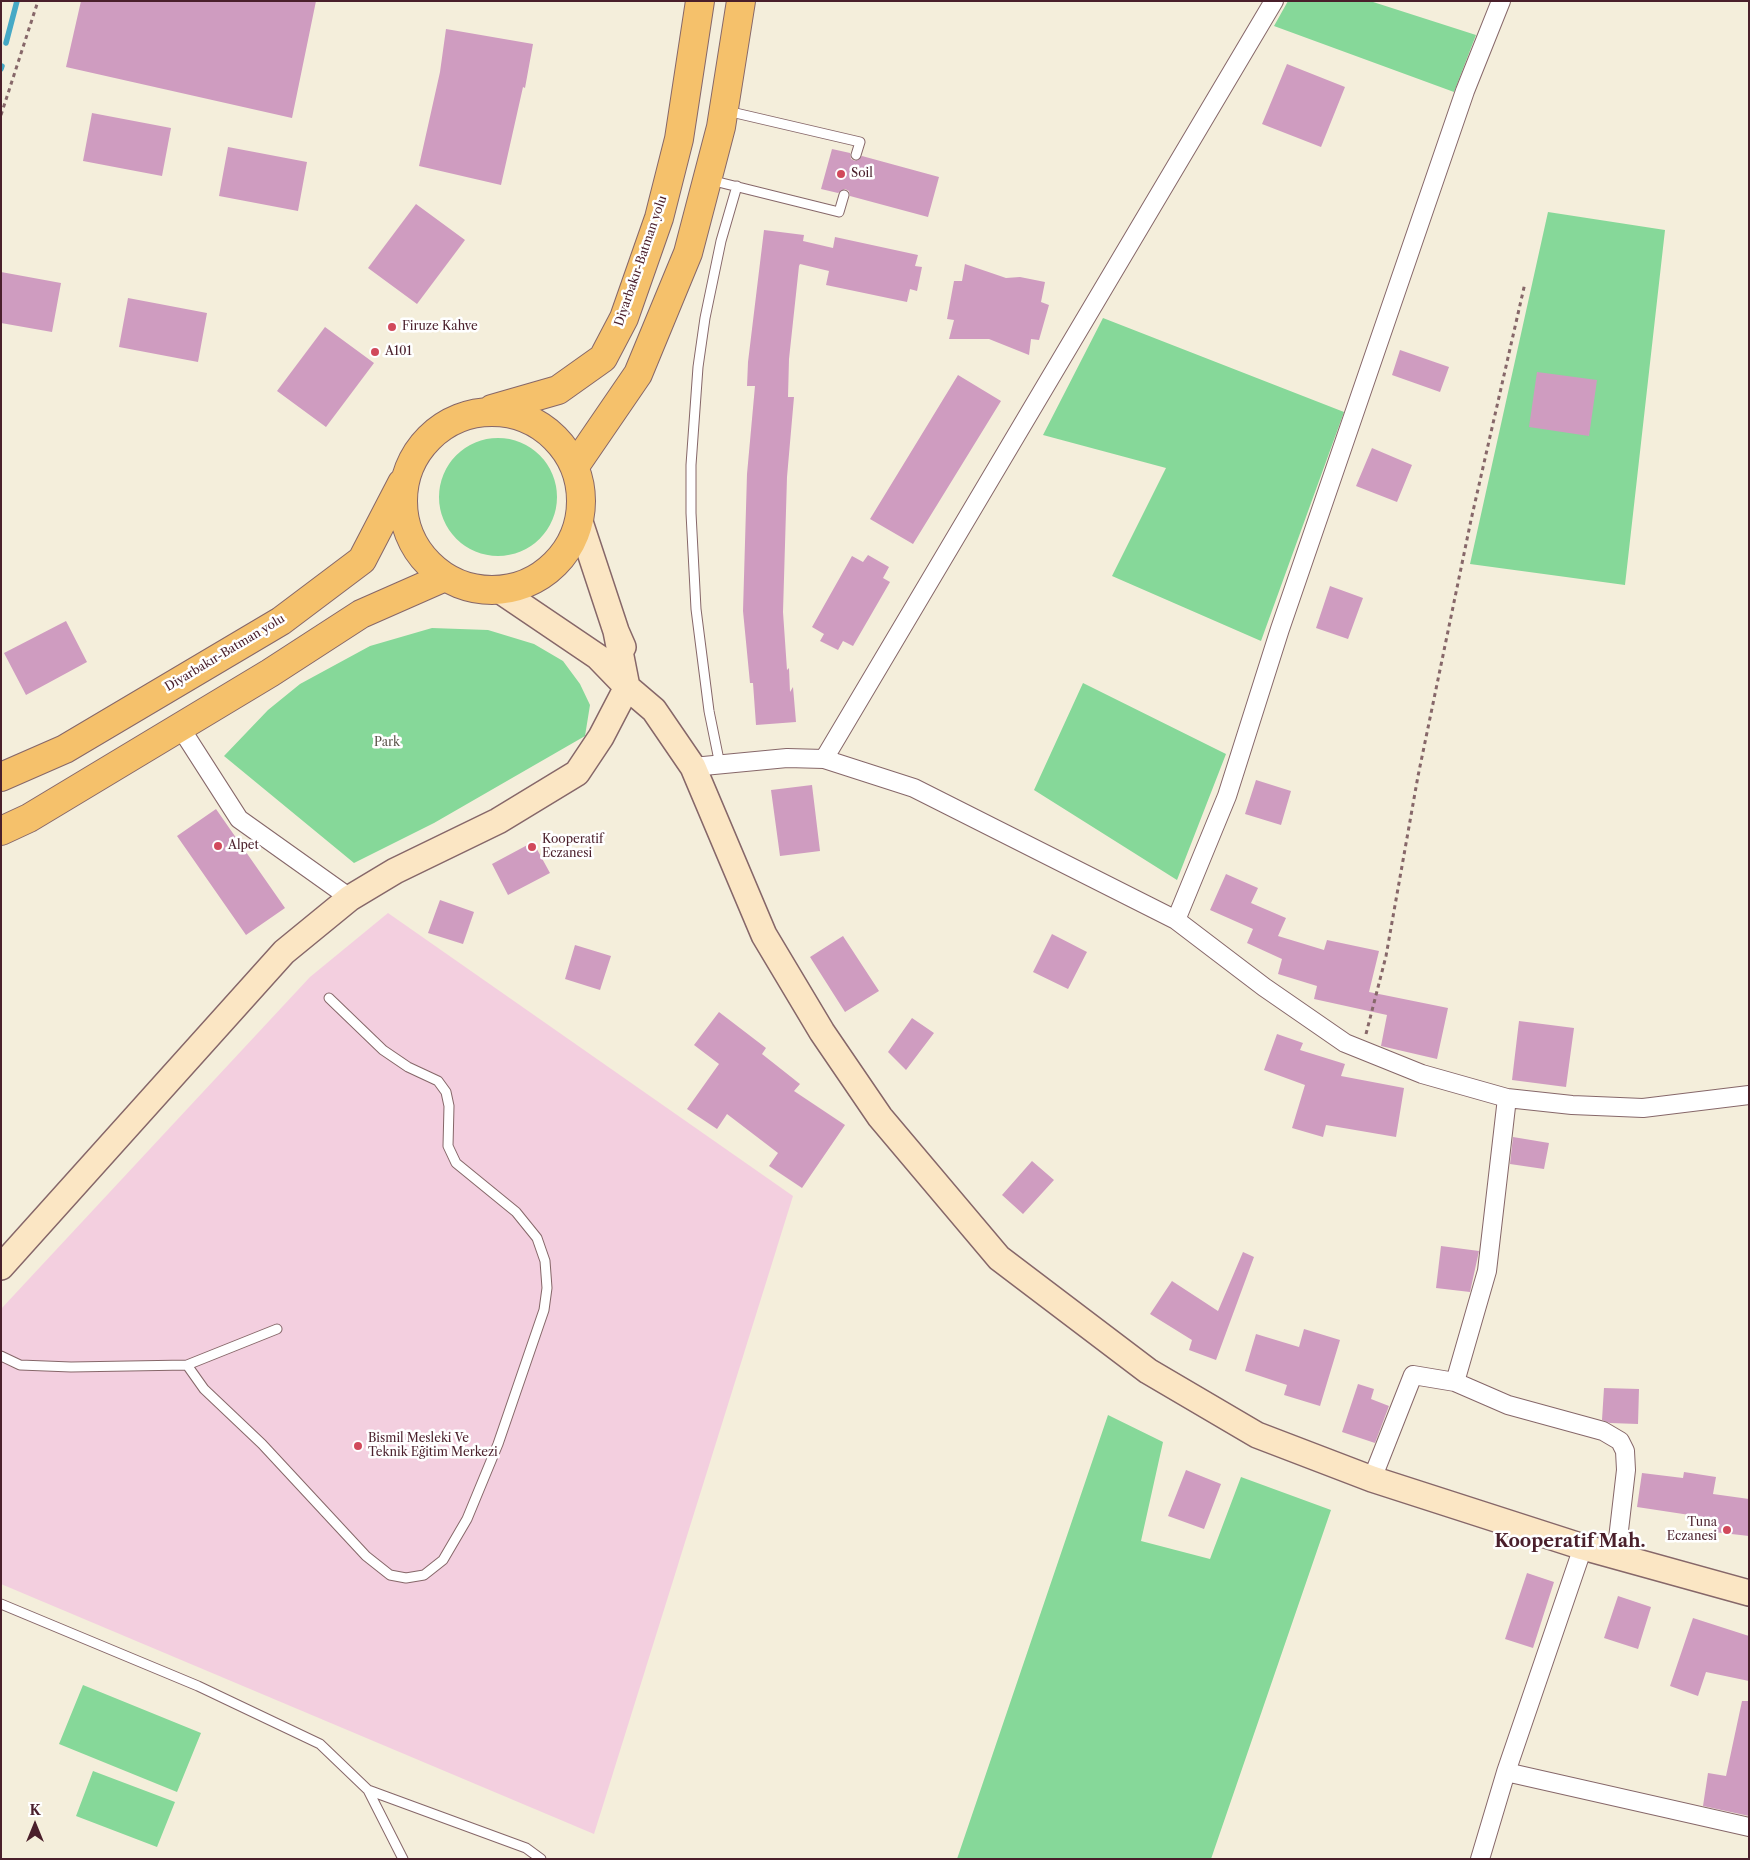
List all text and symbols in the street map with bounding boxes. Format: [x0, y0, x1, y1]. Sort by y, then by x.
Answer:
place label: Soil [851, 167, 873, 181]
marker: Soil [835, 168, 847, 180]
street label: Diyarbakır-Batman yolu [612, 194, 670, 328]
place label: Firuze Kahve [402, 320, 478, 334]
marker: Firuze Kahve [386, 321, 398, 333]
place label: A101 [385, 345, 412, 359]
marker: A101 [369, 346, 381, 358]
street label: Diyarbakır-Batman yolu [163, 612, 287, 694]
park label: Park [374, 736, 400, 750]
place label: Kooperatif Eczanesi [542, 833, 603, 861]
place label: Alpet [228, 839, 259, 853]
marker: Alpet [212, 840, 224, 852]
marker: Kooperatif Eczanesi [526, 841, 538, 853]
place label: Bismil Mesleki Ve Teknik Eğitim Merkezi [368, 1432, 498, 1460]
marker: Bismil Mesleki Ve Teknik Eğitim Merkezi [352, 1440, 364, 1452]
place label: Tuna Eczanesi [1667, 1516, 1717, 1544]
marker: Tuna Eczanesi [1721, 1524, 1733, 1536]
district label: Kooperatif Mah. [1494, 1531, 1646, 1553]
north arrow [10, 1800, 60, 1850]
text: K [29, 1801, 41, 1819]

